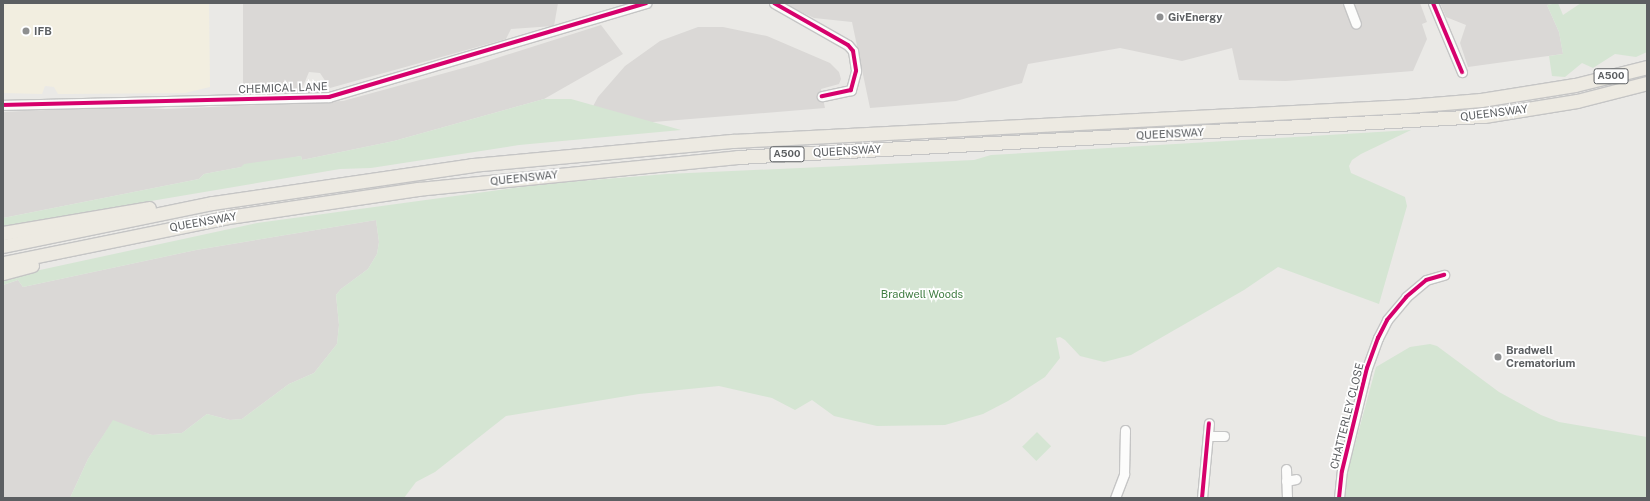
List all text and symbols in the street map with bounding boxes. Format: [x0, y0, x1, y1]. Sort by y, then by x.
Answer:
place label: GivEnergy [1168, 10, 1222, 24]
marker: GivEnergy [1155, 12, 1165, 22]
place label: IFB [34, 24, 52, 38]
marker: IFB [21, 26, 31, 36]
road number: A500 [1593, 68, 1629, 84]
street label: CHEMICAL LANE [238, 80, 328, 96]
street label: QUEENSWAY [1459, 102, 1529, 124]
street label: QUEENSWAY [1136, 126, 1204, 142]
street label: QUEENSWAY [813, 143, 881, 159]
road number: A500 [769, 146, 805, 162]
street label: QUEENSWAY [490, 168, 558, 188]
street label: QUEENSWAY [168, 210, 238, 234]
park label: Bradwell Woods [881, 287, 963, 301]
place label: Bradwell Crematorium [1506, 344, 1575, 370]
marker: Bradwell Crematorium [1493, 352, 1503, 362]
street label: CHATTERLEY CLOSE [1327, 361, 1367, 471]

